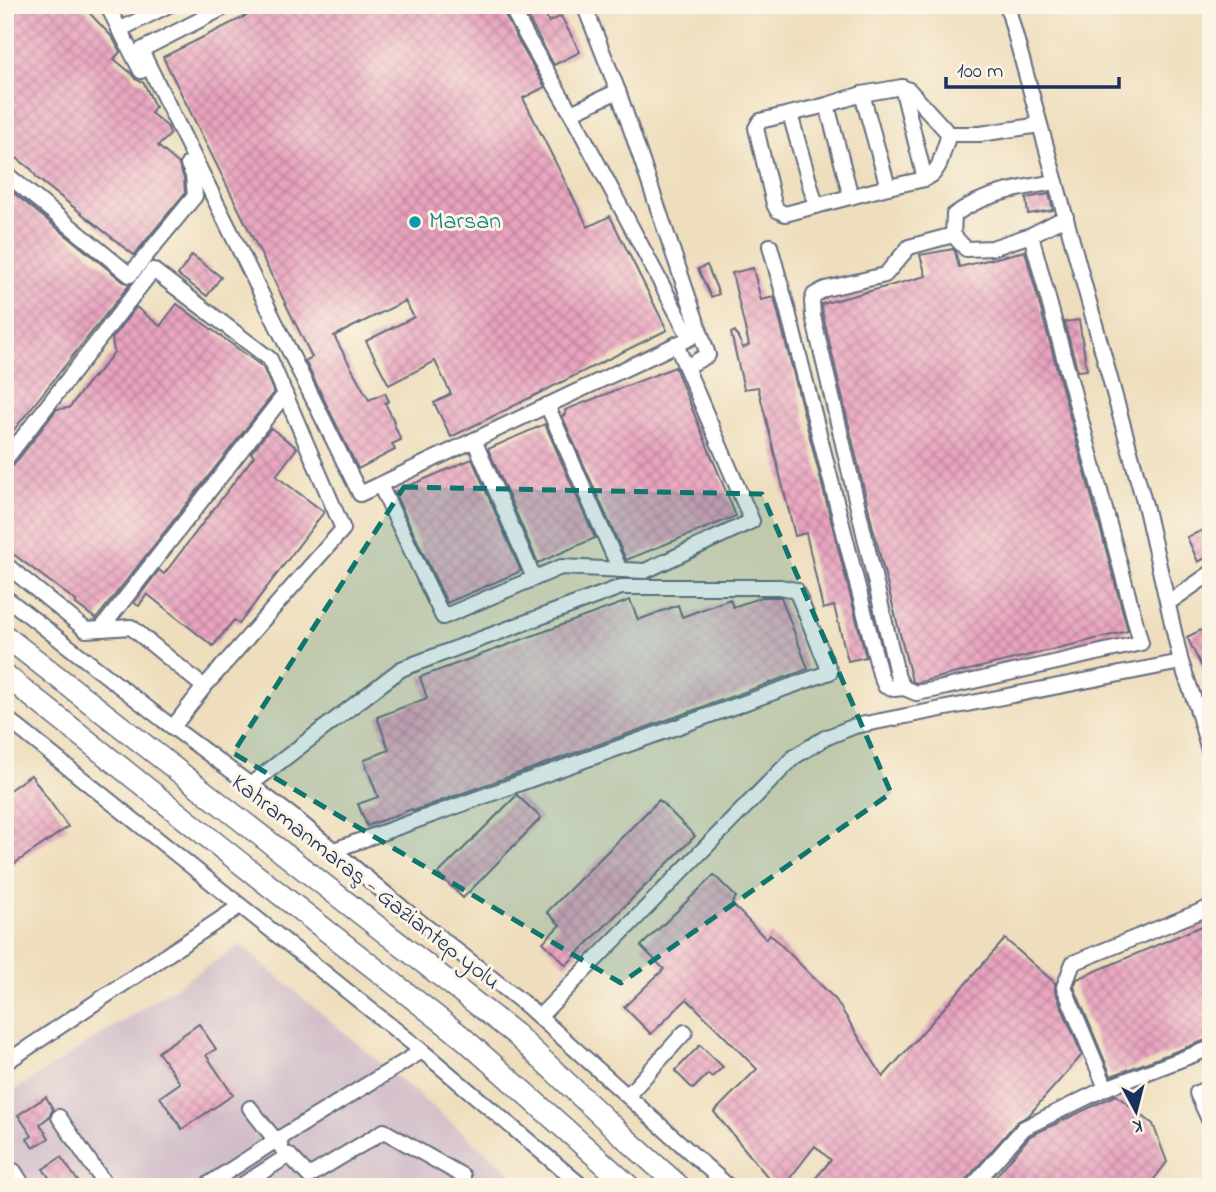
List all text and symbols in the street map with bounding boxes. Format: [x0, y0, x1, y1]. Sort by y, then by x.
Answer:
scale bar [946, 46, 1120, 90]
text: 100 m [957, 57, 1003, 87]
place label: Marsan [429, 205, 501, 240]
marker: Marsan [407, 214, 423, 230]
street label: Kahramanmaraş - Gaziantep yolu [222, 767, 507, 1000]
north arrow [1100, 1076, 1170, 1146]
text: K [1131, 1111, 1144, 1139]

